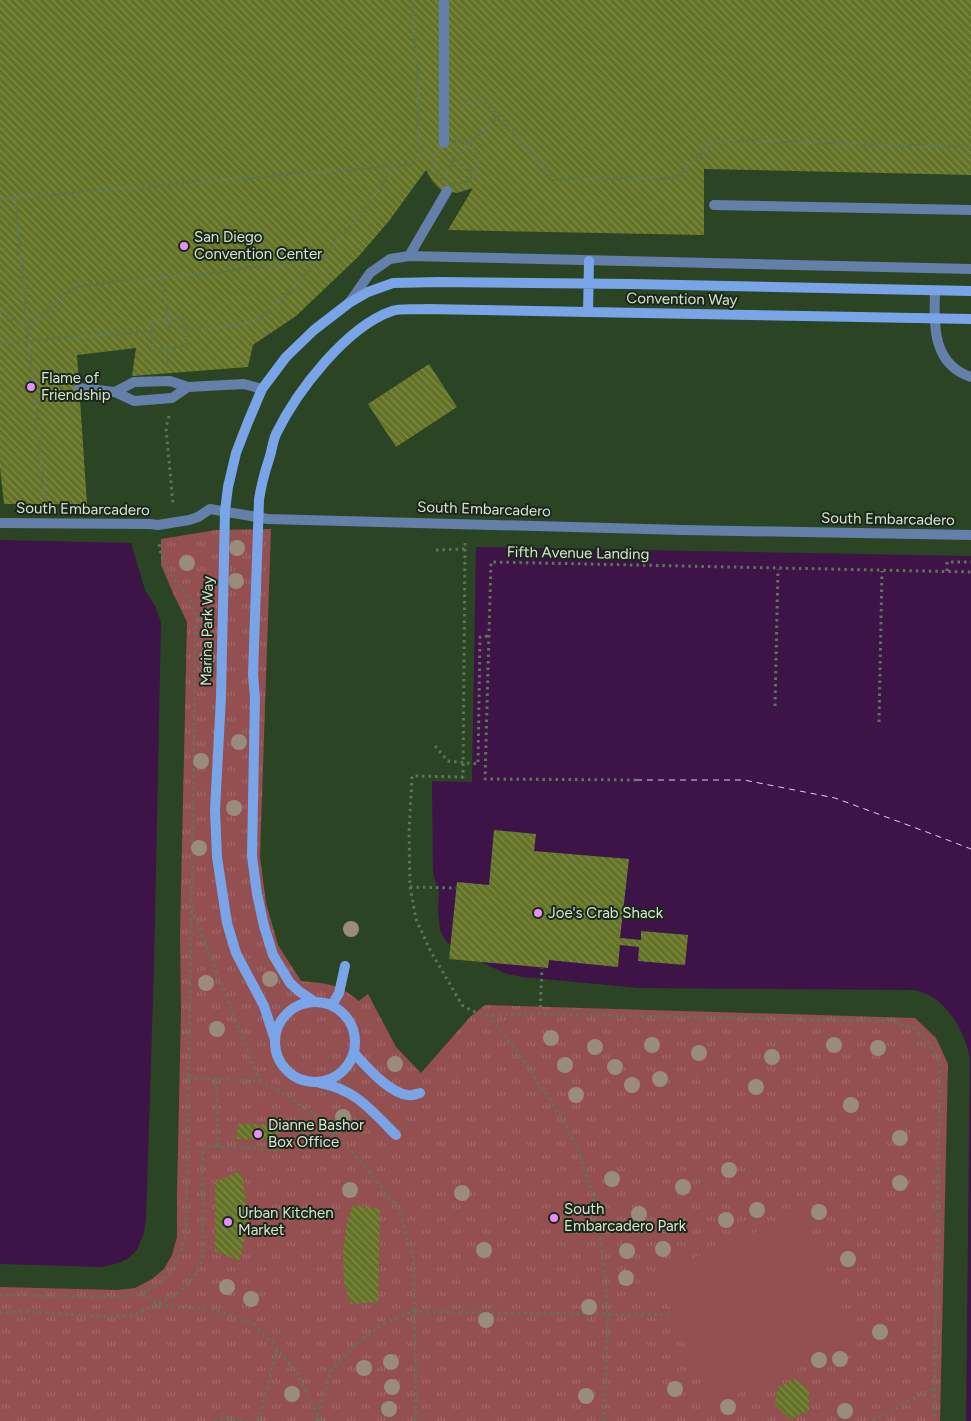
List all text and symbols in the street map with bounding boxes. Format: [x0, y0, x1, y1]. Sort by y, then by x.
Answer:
place label: San Diego Convention Center [194, 228, 322, 263]
marker: San Diego Convention Center [178, 240, 190, 252]
street label: Convention Way [626, 289, 738, 309]
place label: Flame of Friendship [41, 369, 111, 404]
marker: Flame of Friendship [25, 381, 37, 393]
street label: South Embarcadero [417, 498, 551, 520]
street label: South Embarcadero [16, 499, 150, 519]
street label: South Embarcadero [821, 509, 955, 529]
street label: Fifth Avenue Landing [507, 543, 649, 563]
street label: Marina Park Way [197, 576, 217, 686]
place label: Joe's Crab Shack [548, 904, 664, 922]
marker: Joe's Crab Shack [532, 907, 544, 919]
place label: Dianne Bashor Box Office [268, 1116, 364, 1151]
marker: Dianne Bashor Box Office [252, 1128, 264, 1140]
place label: South Embarcadero Park [564, 1200, 687, 1235]
place label: Urban Kitchen Market [238, 1204, 334, 1239]
marker: South Embarcadero Park [548, 1212, 560, 1224]
marker: Urban Kitchen Market [222, 1216, 234, 1228]

